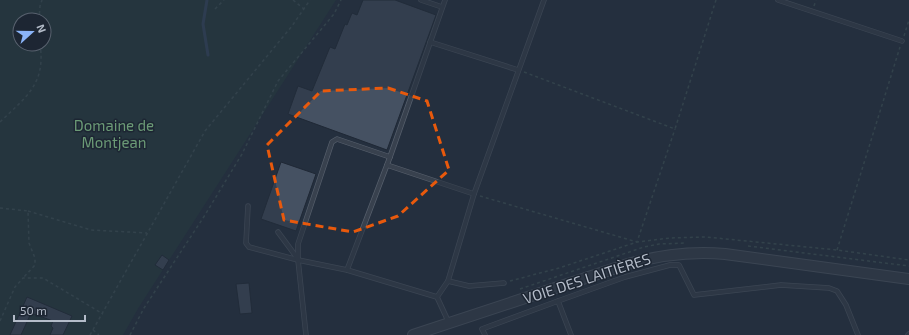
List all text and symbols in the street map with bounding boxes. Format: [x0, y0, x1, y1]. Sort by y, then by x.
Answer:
north arrow [12, 12, 52, 52]
text: N [34, 22, 49, 34]
park label: Domaine de Montjean [74, 116, 154, 152]
street label: VOIE DES LAITIÈRES [521, 249, 653, 307]
scale bar [14, 297, 85, 323]
text: 50 m [20, 303, 47, 317]

